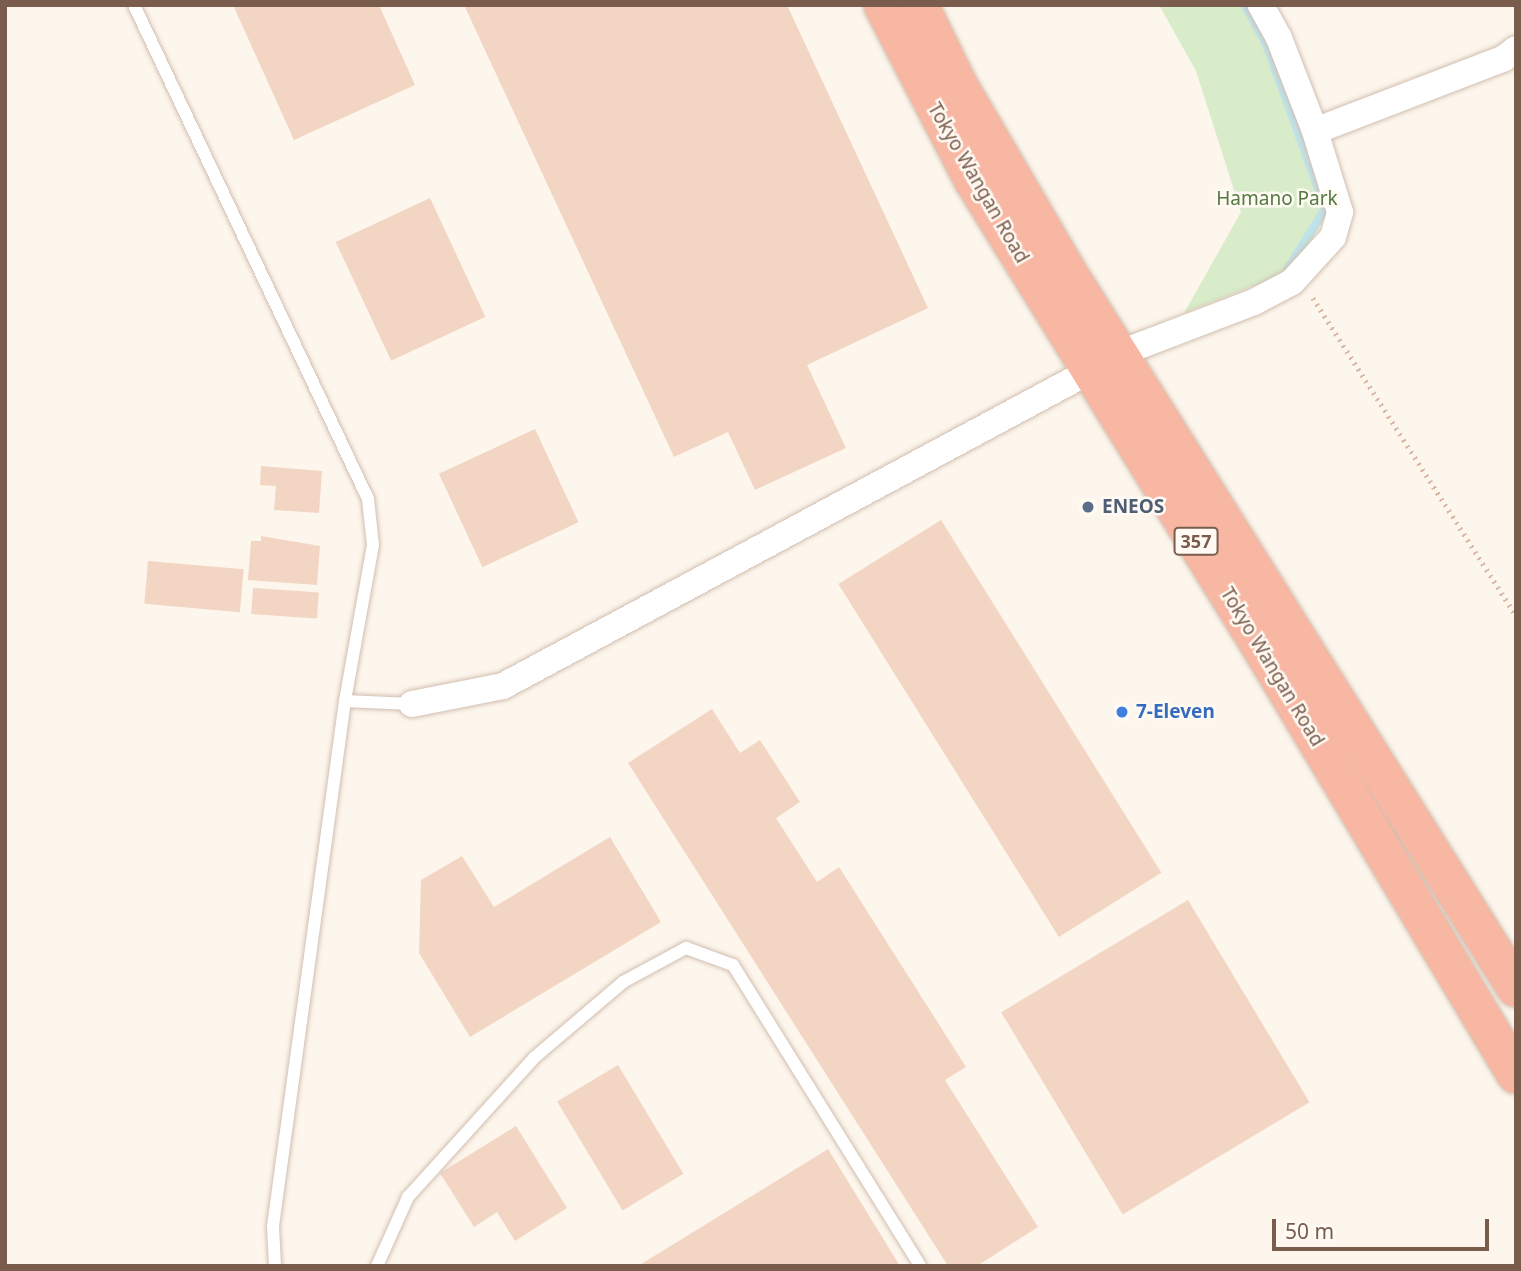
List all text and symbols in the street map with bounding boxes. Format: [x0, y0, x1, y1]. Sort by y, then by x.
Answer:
street label: Tokyo Wangan Road [923, 99, 1033, 267]
park label: Hamano Park [1216, 188, 1338, 210]
place label: ENEOS [1102, 496, 1164, 518]
marker: ENEOS [1080, 499, 1096, 515]
road number: 357 [1173, 526, 1219, 556]
street label: Tokyo Wangan Road [1216, 583, 1328, 751]
place label: 7-Eleven [1136, 701, 1215, 723]
marker: 7-Eleven [1114, 704, 1130, 720]
scale bar [1276, 1204, 1493, 1248]
text: 50 m [1285, 1217, 1334, 1245]

